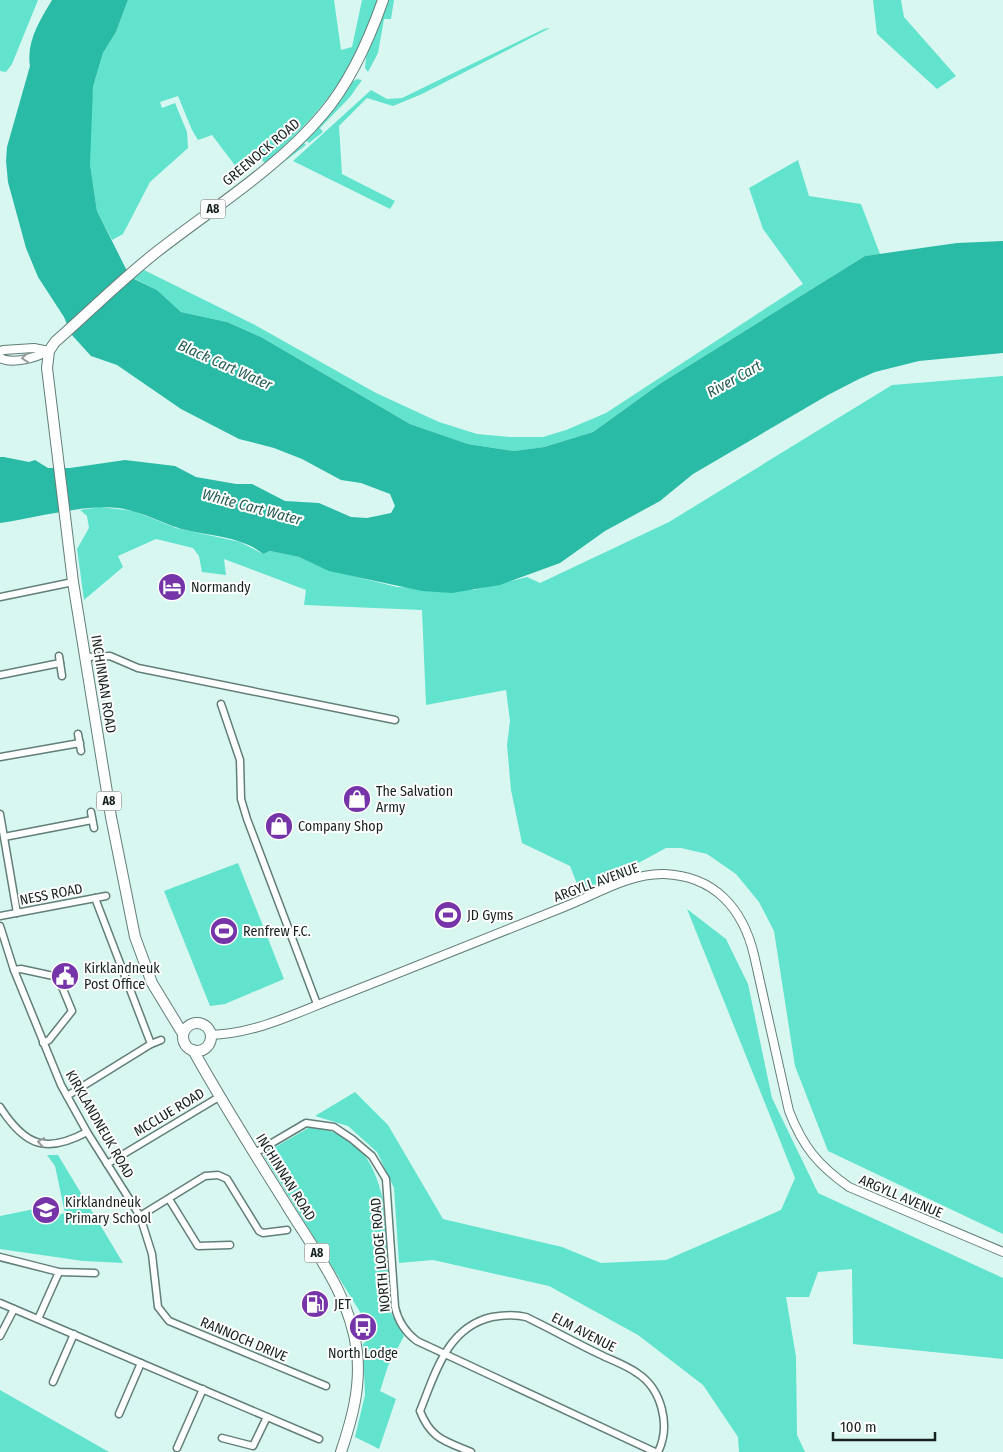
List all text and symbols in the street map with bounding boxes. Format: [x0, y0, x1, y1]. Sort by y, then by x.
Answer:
street label: GREENOCK ROAD [219, 115, 303, 190]
road number: A8 [200, 200, 226, 218]
water label: Black Cart Water [175, 336, 276, 394]
one-way arrow [21, 353, 29, 364]
water label: River Cart [704, 357, 764, 401]
water label: White Cart Water [200, 485, 304, 529]
hotel icon: Normandy [157, 572, 187, 602]
place label: Normandy [191, 579, 251, 596]
street label: INCHINNAN ROAD [87, 634, 120, 734]
place label: The Salvation Army [376, 783, 453, 816]
shop icon: The Salvation Army [342, 784, 372, 814]
road number: A8 [96, 791, 122, 810]
shop icon: Company Shop [264, 811, 294, 841]
place label: Company Shop [298, 818, 383, 835]
street label: ARGYLL AVENUE [551, 859, 641, 906]
street label: NESS ROAD [18, 880, 84, 909]
sports icon: JD Gyms [433, 900, 463, 930]
place label: JD Gyms [467, 907, 513, 924]
sports icon: Renfrew F.C. [209, 916, 239, 946]
place label: Renfrew F.C. [243, 923, 311, 940]
place label: Kirklandneuk Post Office [84, 960, 160, 993]
public building icon: Kirklandneuk Post Office [50, 961, 80, 991]
street label: KIRKLANDNEUK ROAD [62, 1067, 137, 1181]
street label: MCCLUE ROAD [131, 1085, 208, 1140]
street label: INCHINNAN ROAD [252, 1131, 319, 1224]
one-way arrow [37, 1137, 45, 1148]
street label: ARGYLL AVENUE [856, 1171, 946, 1222]
place label: Kirklandneuk Primary School [65, 1194, 152, 1227]
school or university icon: Kirklandneuk Primary School [31, 1195, 61, 1225]
street label: NORTH LODGE ROAD [367, 1197, 394, 1313]
road number: A8 [304, 1244, 330, 1262]
fuel station icon: JET [300, 1289, 330, 1319]
place label: JET [334, 1296, 351, 1313]
street label: ELM AVENUE [549, 1309, 619, 1356]
bus stop icon: North Lodge [348, 1312, 378, 1342]
street label: RANNOCH DRIVE [198, 1314, 290, 1366]
place label: North Lodge [328, 1345, 398, 1362]
scale bar [833, 1410, 936, 1442]
text: 100 m [840, 1418, 877, 1436]

